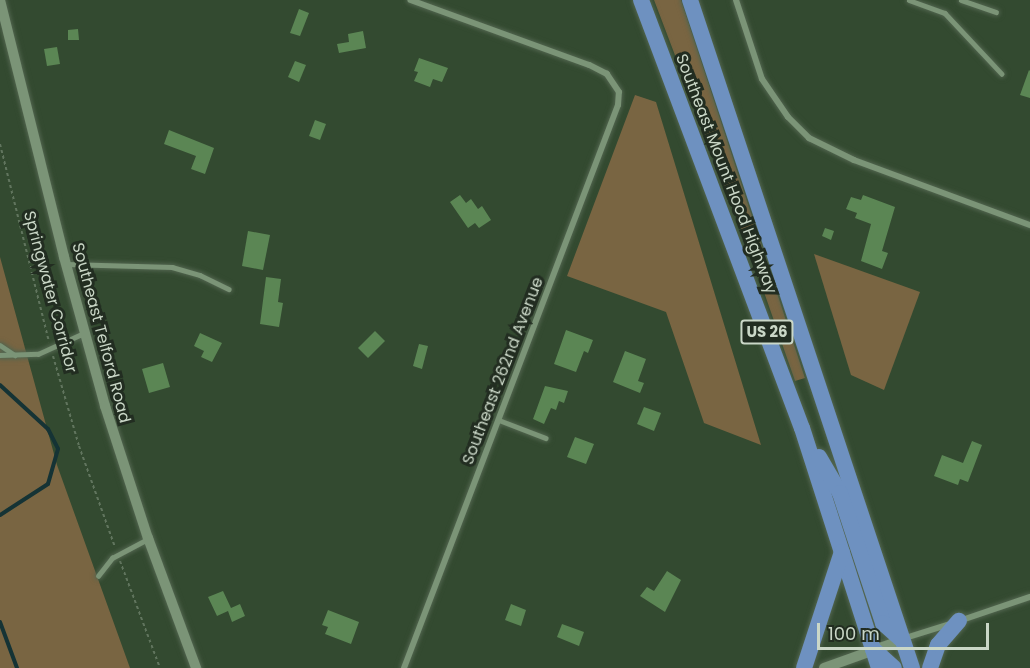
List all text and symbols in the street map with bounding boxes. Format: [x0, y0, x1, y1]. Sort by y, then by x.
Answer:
street label: Southeast Mount Hood Highway [671, 51, 781, 297]
street label: Springwater Corridor [19, 209, 81, 375]
street label: Southeast Telford Road [68, 241, 134, 425]
street label: Southeast 262nd Avenue [458, 275, 548, 467]
road number: US 26 [740, 320, 794, 344]
scale bar [820, 611, 992, 649]
text: 100 m [828, 621, 880, 646]

